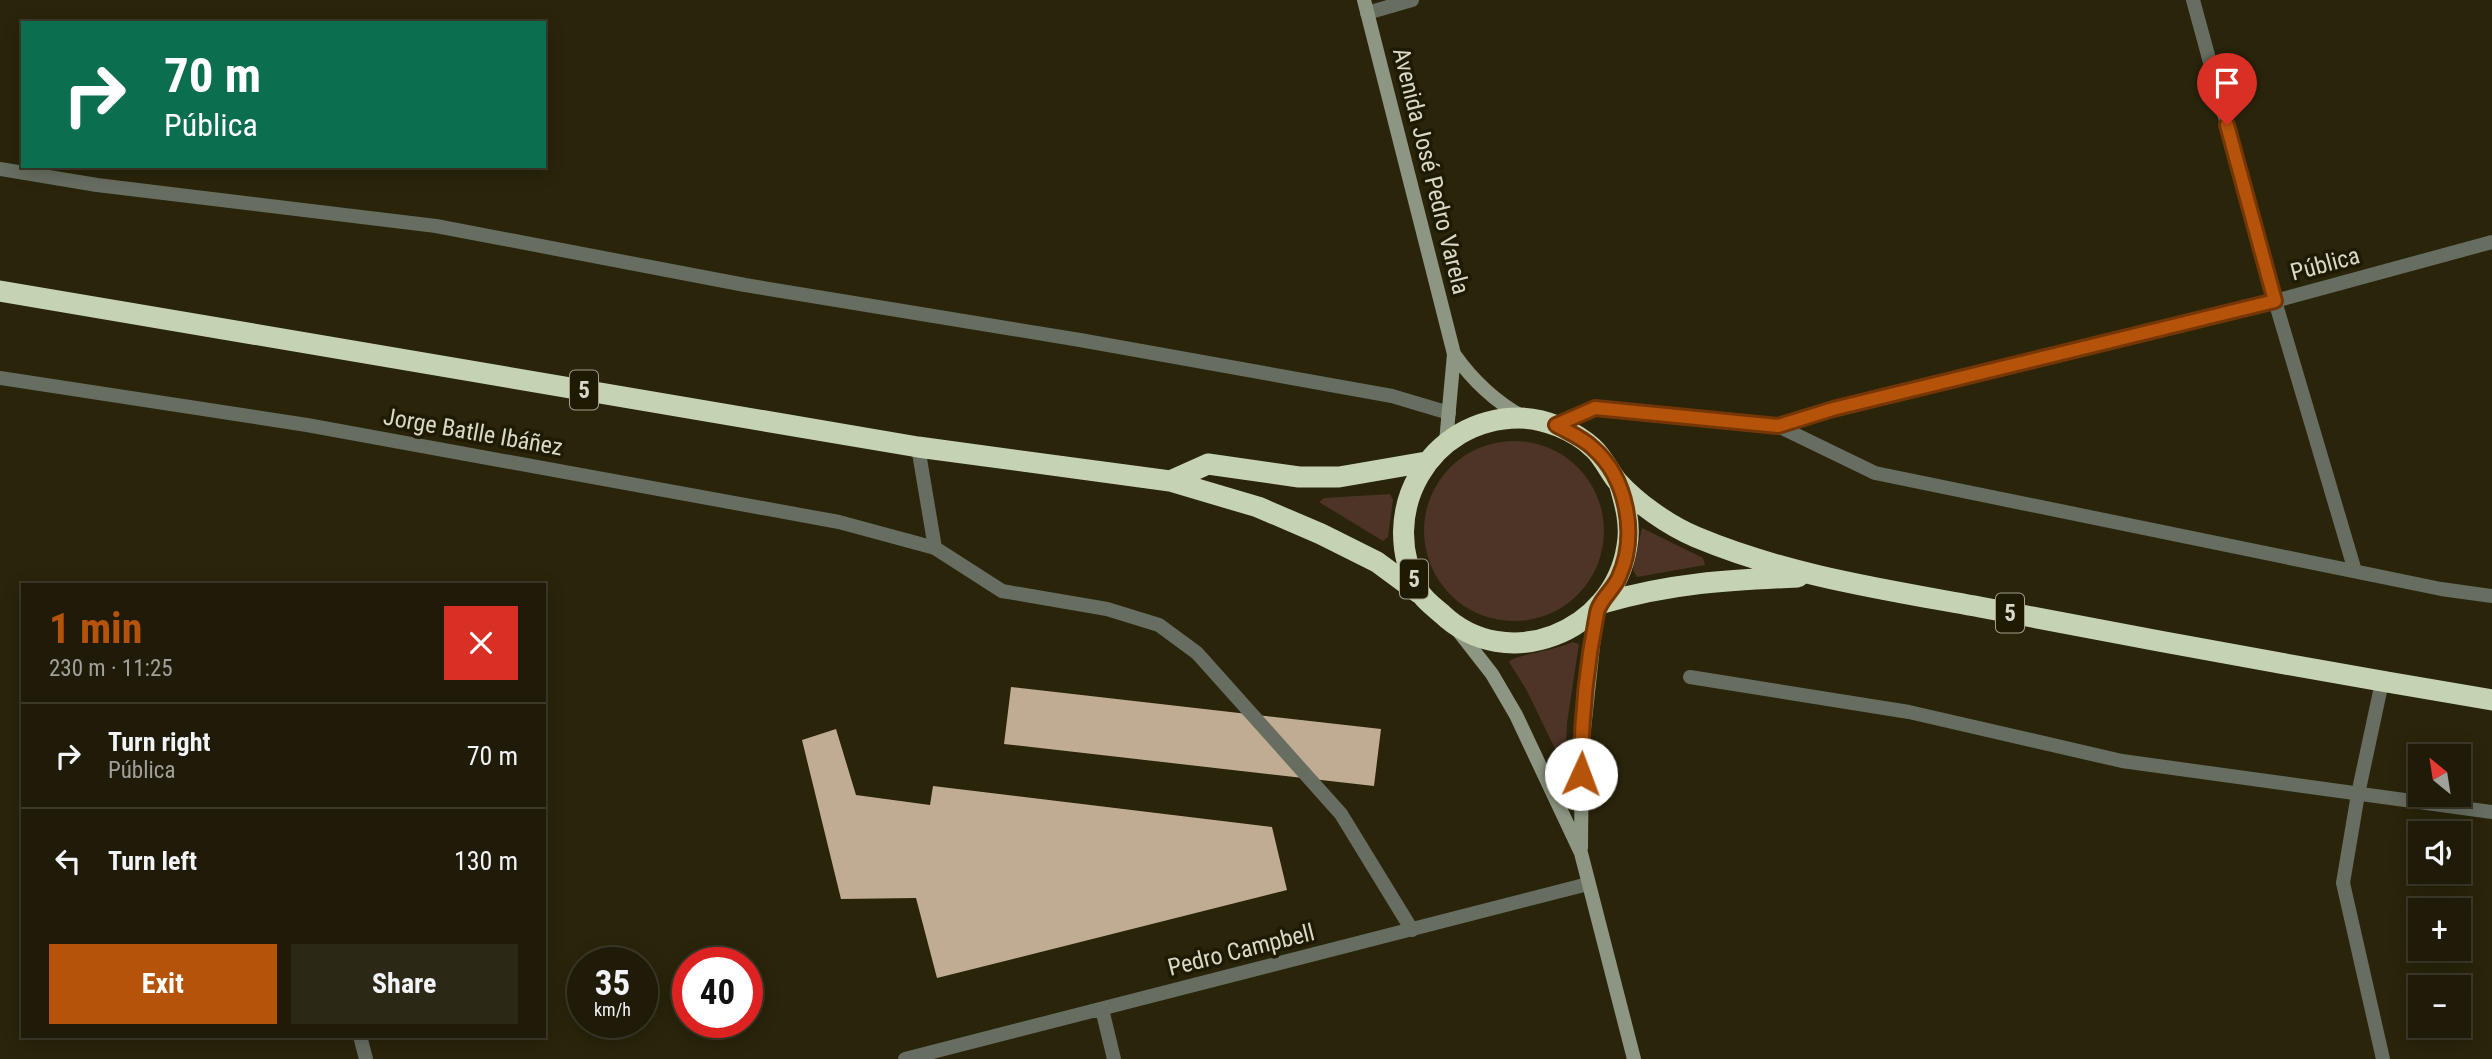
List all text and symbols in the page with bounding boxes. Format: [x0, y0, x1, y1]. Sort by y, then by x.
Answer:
street label: Avenida José Pedro Varela [1387, 45, 1475, 297]
text: 70 m [164, 47, 261, 104]
icon: right [49, 49, 140, 140]
pin [2197, 53, 2257, 125]
icon: arrive [2208, 64, 2246, 102]
text: Pública [164, 106, 258, 144]
street label: Pública [2287, 241, 2363, 287]
road number: 5 [570, 370, 598, 410]
street label: Jorge Batlle Ibáñez [381, 402, 565, 462]
road number: 5 [1400, 559, 1428, 598]
road number: 5 [1996, 594, 2024, 632]
text: 1 min [49, 604, 142, 653]
button: close [444, 606, 518, 680]
text: 230 m · 11:25 [49, 655, 173, 682]
text: Turn right [108, 727, 210, 757]
icon: right [49, 737, 87, 775]
position arrow [1544, 737, 1618, 811]
text: 70 m [467, 741, 518, 771]
north arrow [2408, 744, 2471, 807]
map controls [2408, 744, 2471, 1038]
text: Pública [108, 757, 175, 784]
button: sound [2408, 821, 2471, 884]
icon: left [49, 842, 87, 880]
text: Turn left [108, 846, 197, 876]
text: 130 m [454, 846, 518, 876]
button: + [2408, 898, 2471, 961]
street label: Pedro Campbell [1165, 918, 1317, 982]
button: Exit [49, 944, 277, 1024]
button: Share [291, 944, 518, 1024]
speed limit sign: 40 [672, 947, 763, 1038]
text: 35 [595, 963, 630, 1004]
button: − [2408, 975, 2471, 1038]
text: km/h [594, 999, 631, 1020]

